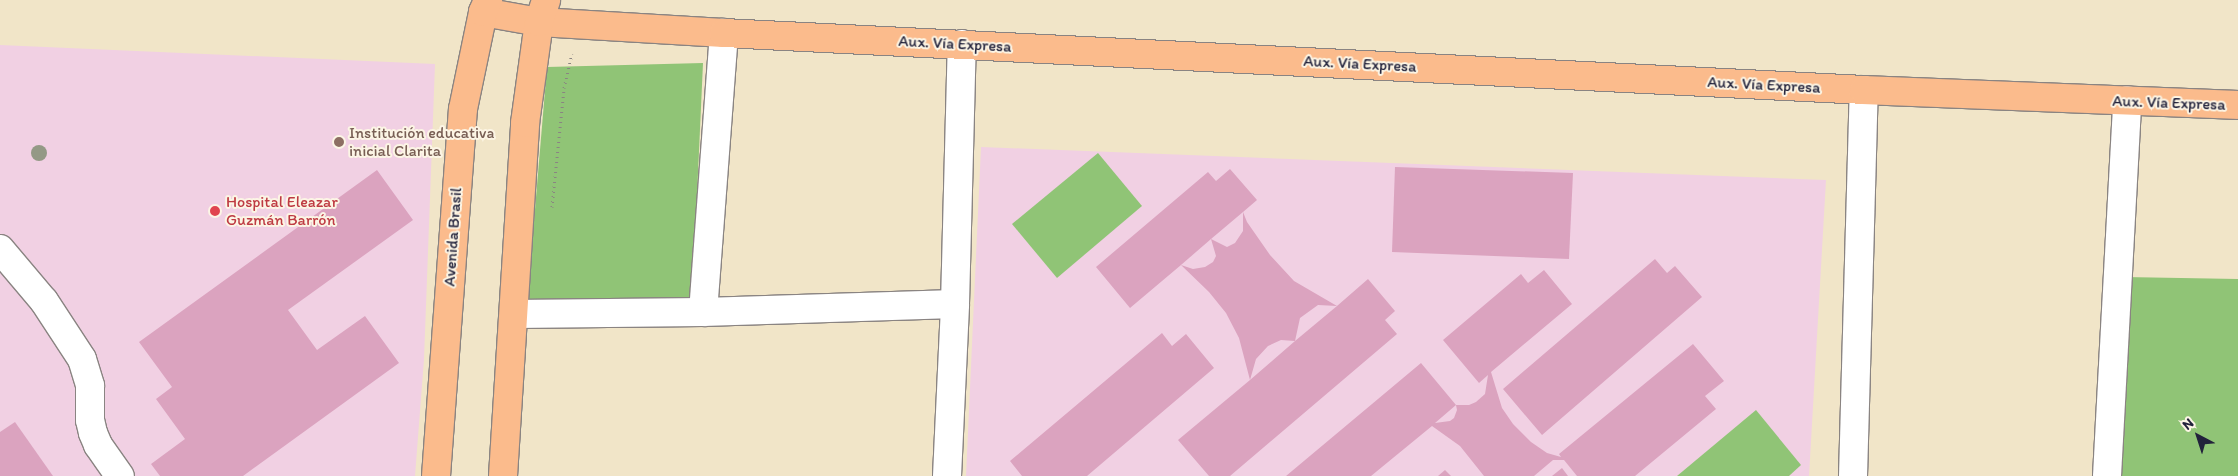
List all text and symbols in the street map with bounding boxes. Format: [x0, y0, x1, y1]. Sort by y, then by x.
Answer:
street label: Aux. Vía Expresa [898, 31, 1012, 57]
street label: Aux. Vía Expresa [1303, 51, 1417, 77]
street label: Aux. Vía Expresa [1707, 72, 1821, 98]
street label: Aux. Vía Expresa [2112, 91, 2226, 115]
place label: Institución educativa inicial Clarita [349, 123, 494, 161]
marker: Institución educativa inicial Clarita [333, 136, 345, 148]
street label: Avenida Brasil [440, 187, 466, 287]
place label: Hospital Eleazar Guzmán Barrón [226, 192, 338, 230]
marker: Hospital Eleazar Guzmán Barrón [208, 204, 222, 218]
north arrow [2173, 411, 2223, 461]
text: N [2179, 415, 2197, 434]

